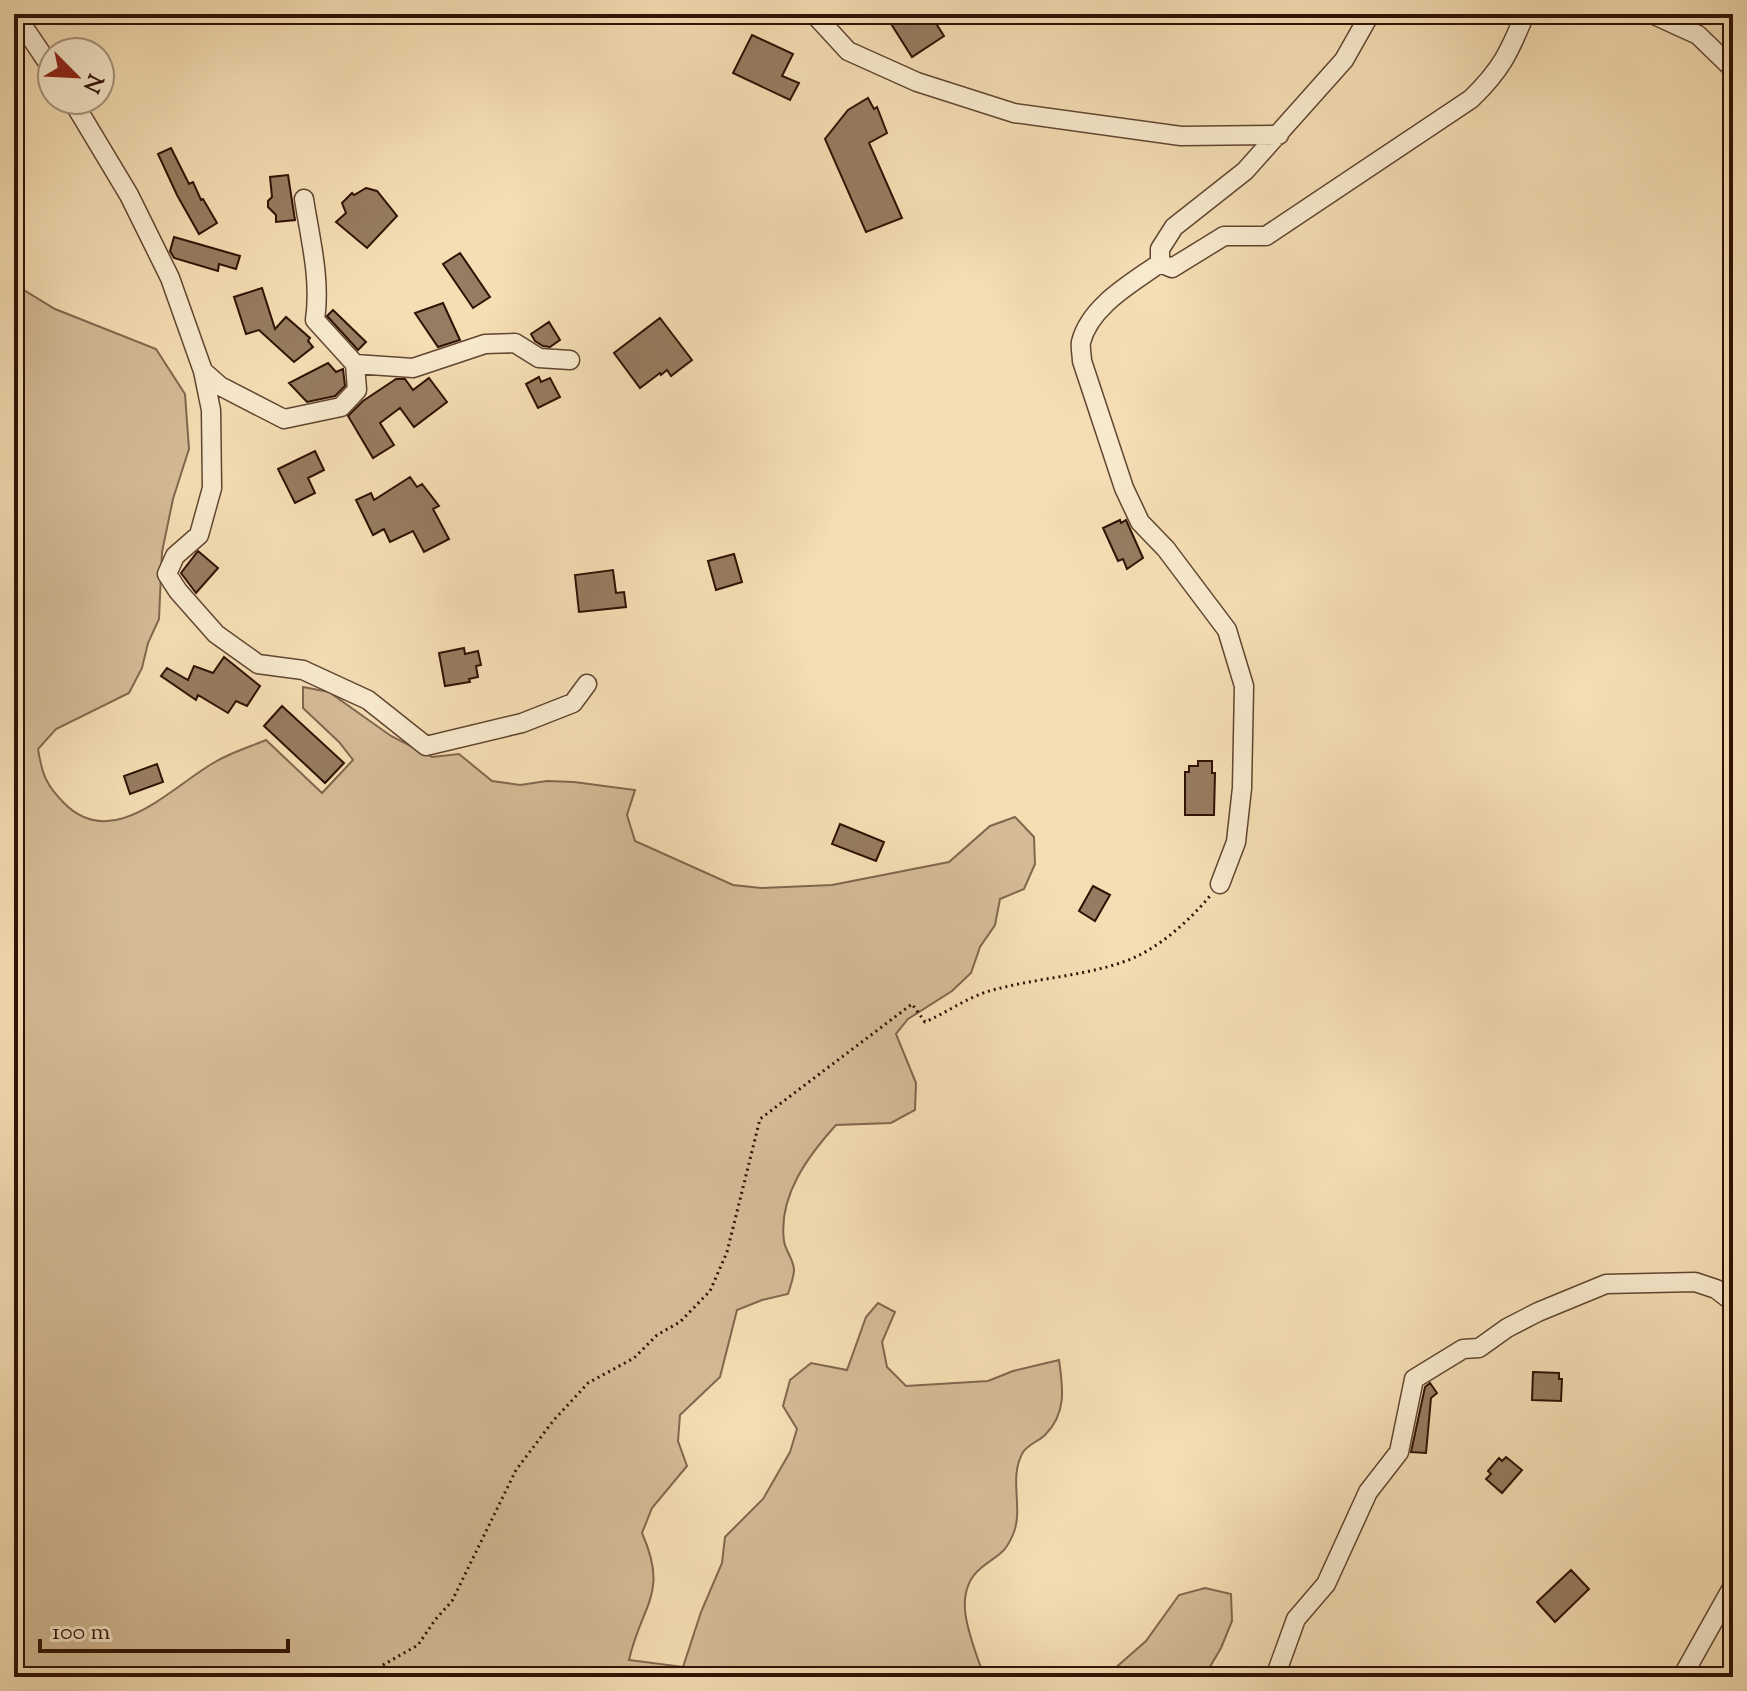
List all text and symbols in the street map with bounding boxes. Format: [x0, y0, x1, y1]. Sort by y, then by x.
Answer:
north arrow [36, 36, 116, 116]
text: N [73, 68, 110, 98]
scale bar [40, 1603, 288, 1653]
text: 100 m [52, 1616, 110, 1650]

